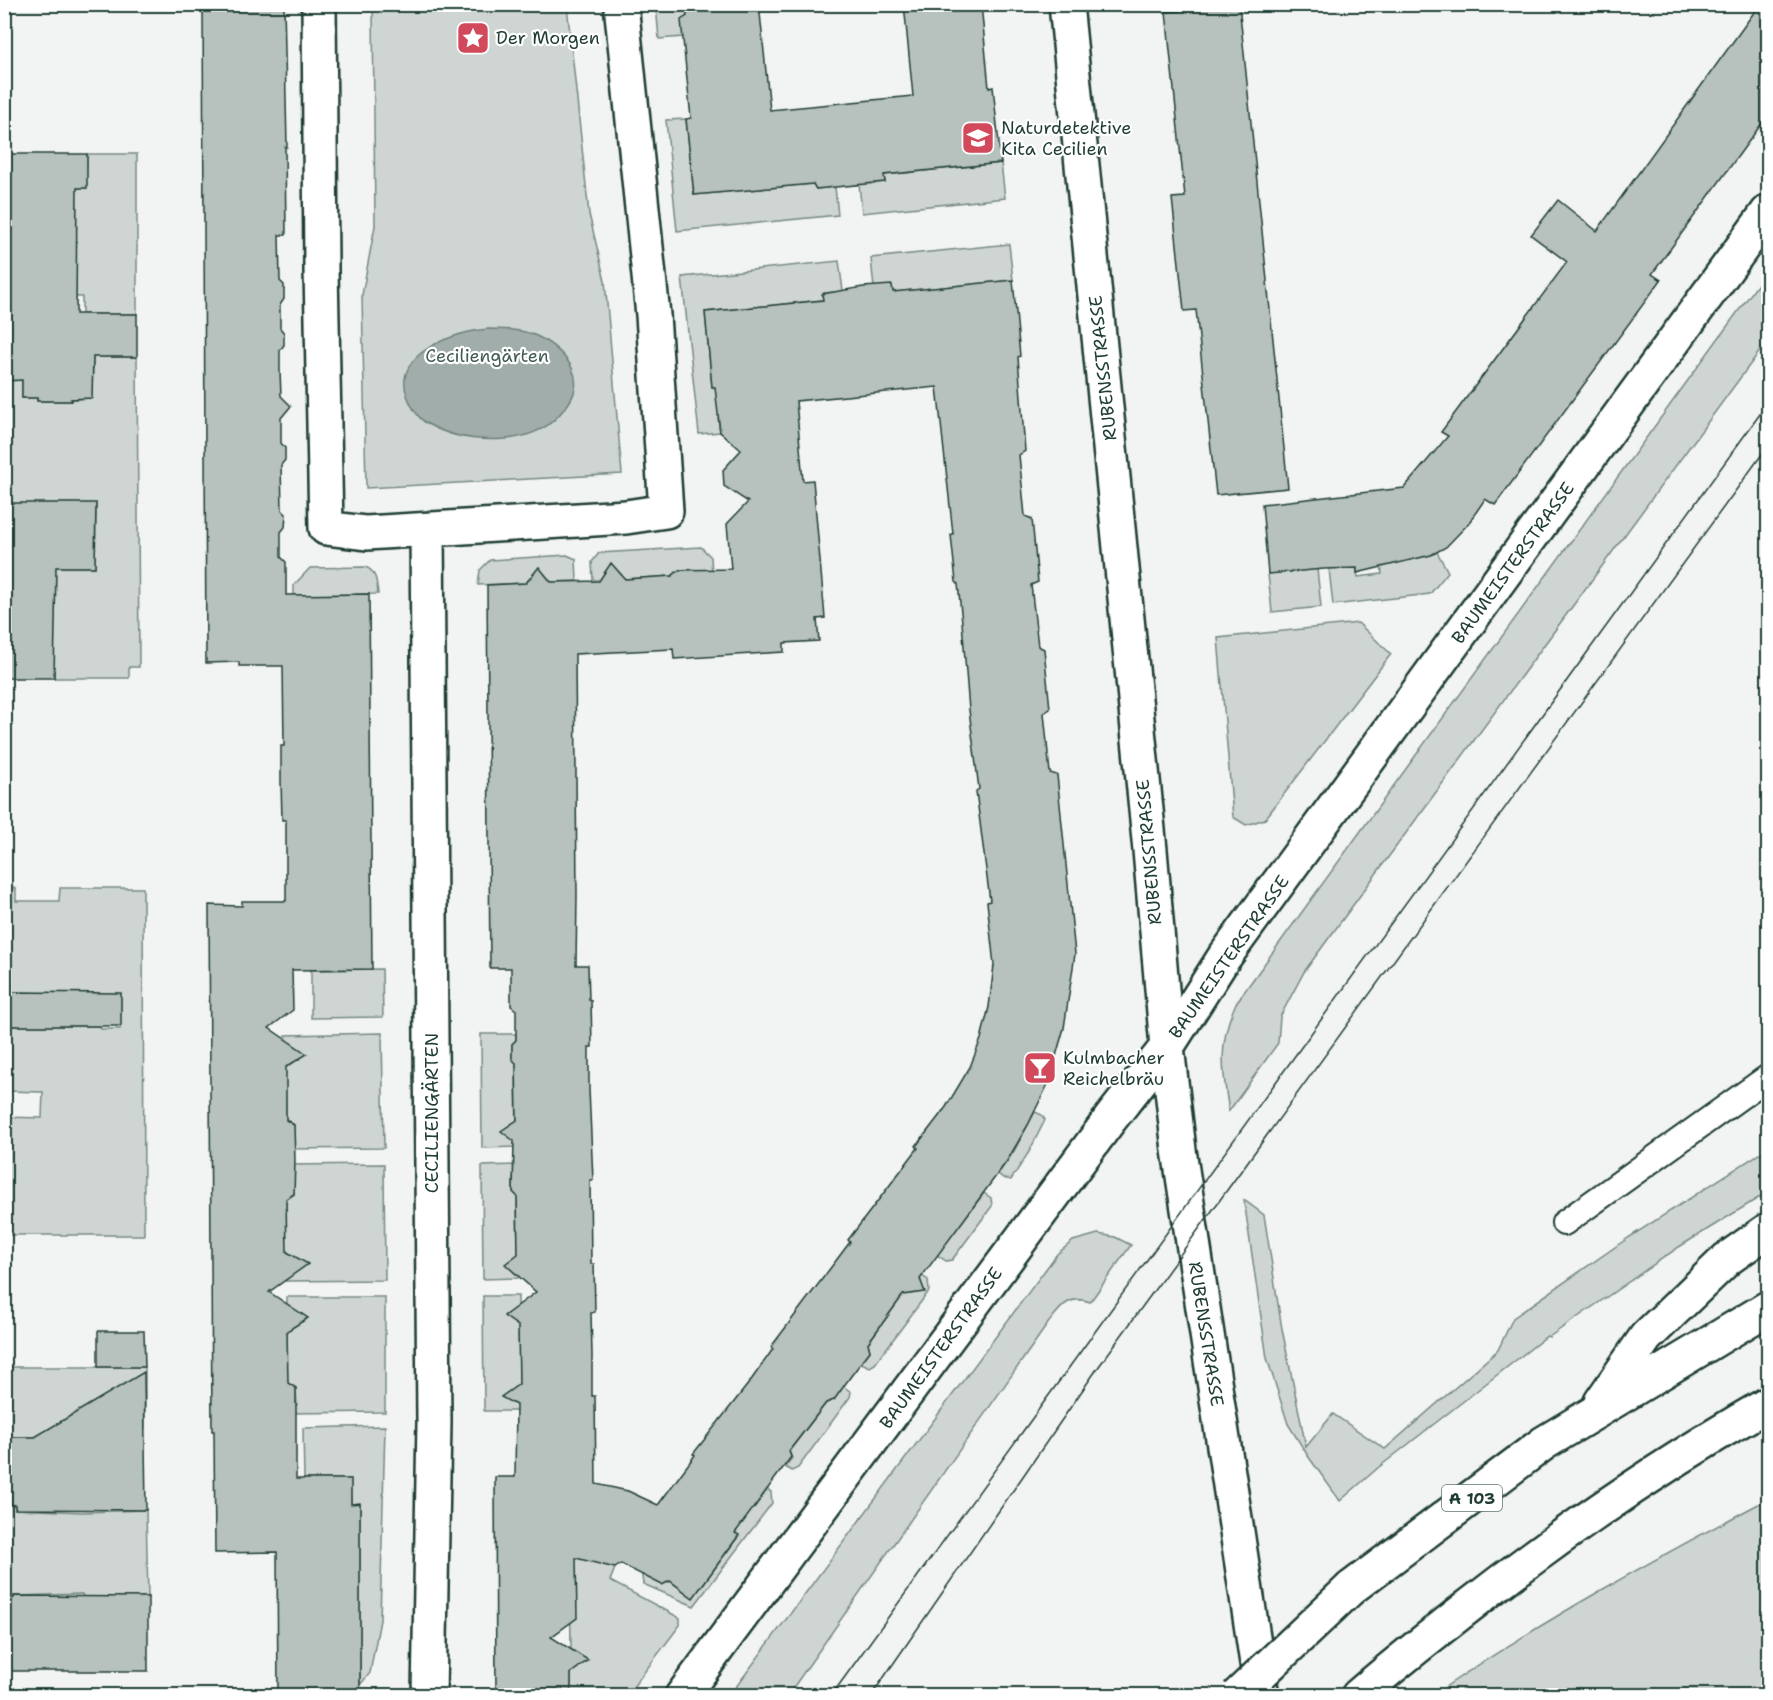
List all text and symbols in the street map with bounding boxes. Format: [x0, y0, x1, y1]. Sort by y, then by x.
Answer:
place icon: Der Morgen [455, 20, 491, 56]
place label: Der Morgen [496, 26, 600, 50]
place label: Naturdetektive Kita Cecilien [1001, 116, 1131, 161]
school or university icon: Naturdetektive Kita Cecilien [960, 120, 996, 156]
street label: RUBENSSTRASSE [1083, 294, 1123, 442]
park label: Ceciliengärten [425, 344, 549, 368]
street label: BAUMEISTERSTRASSE [1446, 477, 1580, 649]
street label: RUBENSSTRASSE [1131, 778, 1167, 926]
street label: BAUMEISTERSTRASSE [1163, 871, 1295, 1043]
street label: CECILIENGÄRTEN [420, 1033, 444, 1193]
place label: Kulmbacher Reichelbräu [1063, 1046, 1165, 1091]
bar icon: Kulmbacher Reichelbräu [1022, 1050, 1058, 1086]
street label: RUBENSSTRASSE [1183, 1260, 1229, 1408]
street label: BAUMEISTERSTRASSE [874, 1262, 1008, 1434]
road number: A 103 [1442, 1485, 1502, 1511]

